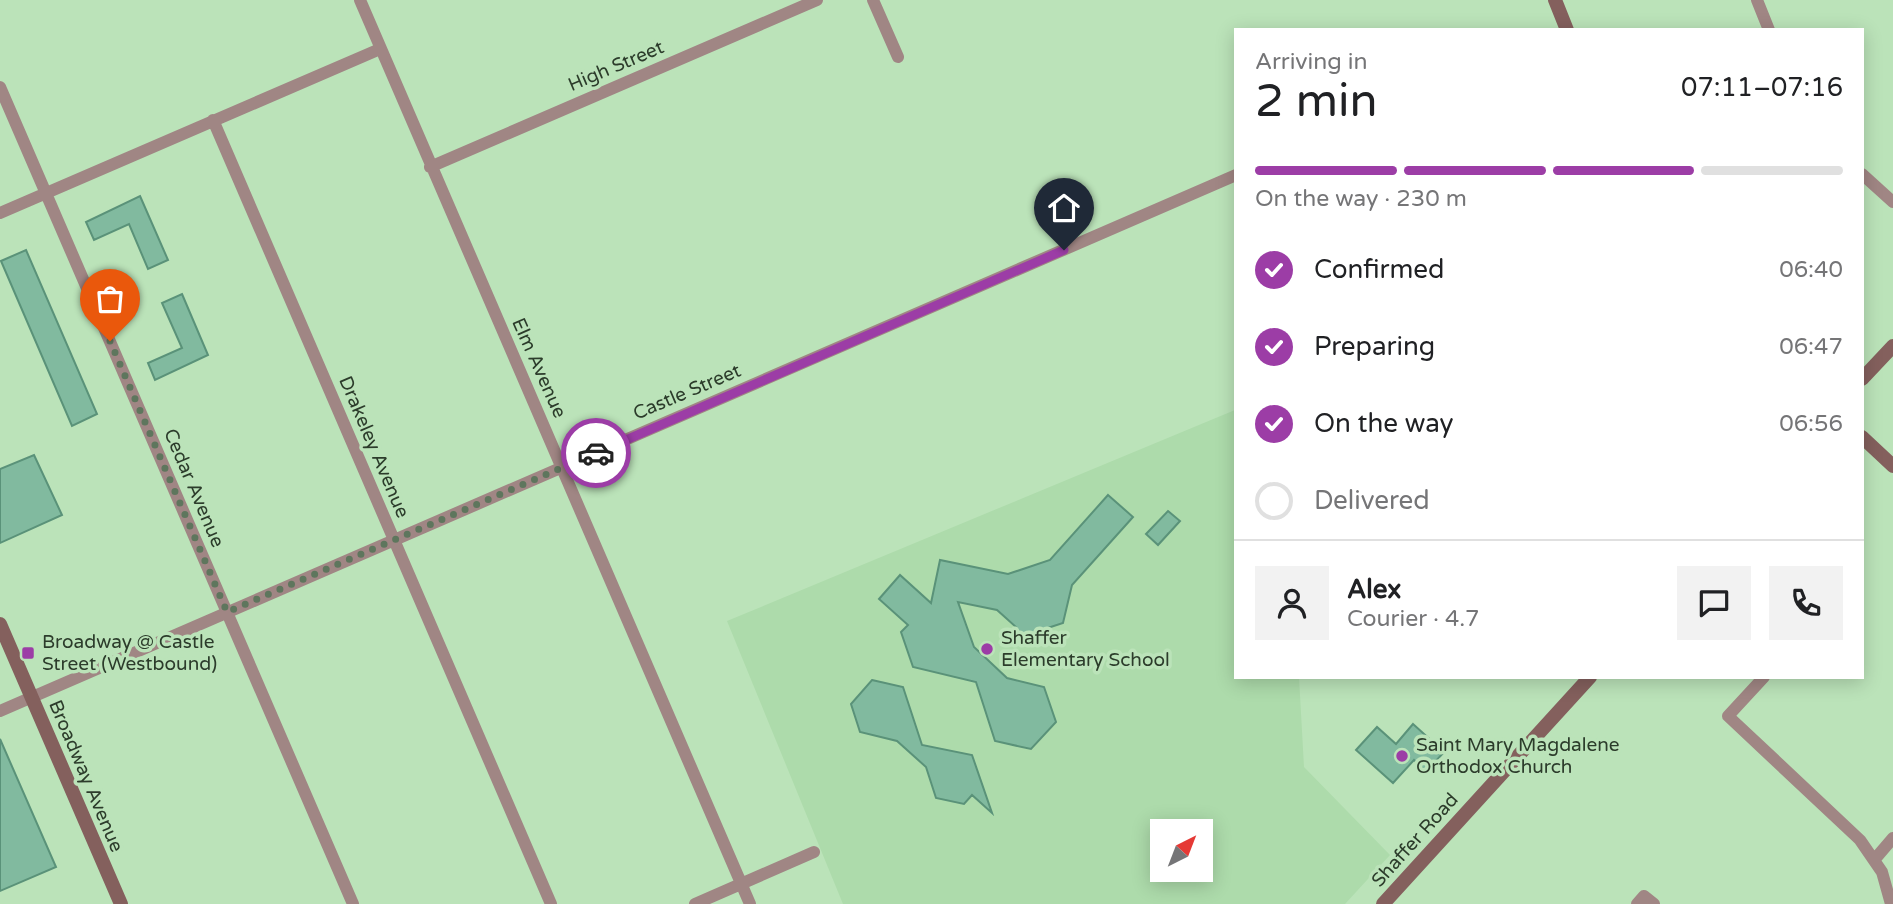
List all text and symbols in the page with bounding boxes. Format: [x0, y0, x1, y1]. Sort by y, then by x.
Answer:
street label: High Street [565, 36, 667, 96]
text: Arriving in [1255, 48, 1368, 76]
text: 07:11–07:16 [1681, 72, 1843, 103]
text: 2 min [1255, 74, 1378, 129]
pin [1034, 178, 1094, 250]
text: On the way · 230 m [1255, 185, 1467, 213]
icon: home [1045, 189, 1083, 227]
icon: check [1255, 251, 1293, 289]
text: Confirmed [1314, 254, 1444, 285]
text: 06:40 [1779, 256, 1843, 284]
pin [80, 269, 140, 341]
icon: bag [91, 280, 129, 318]
street label: Elm Avenue [507, 315, 571, 421]
icon: check [1255, 328, 1293, 366]
text: Preparing [1314, 331, 1435, 362]
text: 06:47 [1779, 333, 1843, 361]
street label: Castle Street [630, 359, 744, 425]
street label: Drakeley Avenue [334, 373, 414, 521]
icon: check [1255, 405, 1293, 443]
text: On the way [1314, 408, 1454, 439]
text: 06:56 [1779, 410, 1843, 438]
courier [561, 418, 631, 488]
street label: Cedar Avenue [159, 425, 229, 551]
icon: car [577, 434, 615, 472]
text: Delivered [1314, 485, 1430, 516]
button: person [1255, 566, 1329, 640]
button: chat [1677, 566, 1751, 640]
button: phone [1769, 566, 1843, 640]
text: Alex [1347, 574, 1401, 605]
text: Courier · 4.7 [1347, 605, 1480, 633]
place label: Shaffer Elementary School [1001, 627, 1170, 671]
place label: Broadway @ Castle Street (Westbound) [42, 631, 217, 675]
marker: Shaffer Elementary School [979, 641, 995, 657]
marker: Broadway @ Castle Street (Westbound) [20, 645, 36, 661]
street label: Broadway Avenue [44, 697, 128, 855]
place label: Saint Mary Magdalene Orthodox Church [1416, 734, 1620, 778]
marker: Saint Mary Magdalene Orthodox Church [1394, 748, 1410, 764]
street label: Shaffer Road [1367, 789, 1463, 891]
north arrow [1150, 819, 1213, 882]
map controls [1150, 819, 1213, 882]

